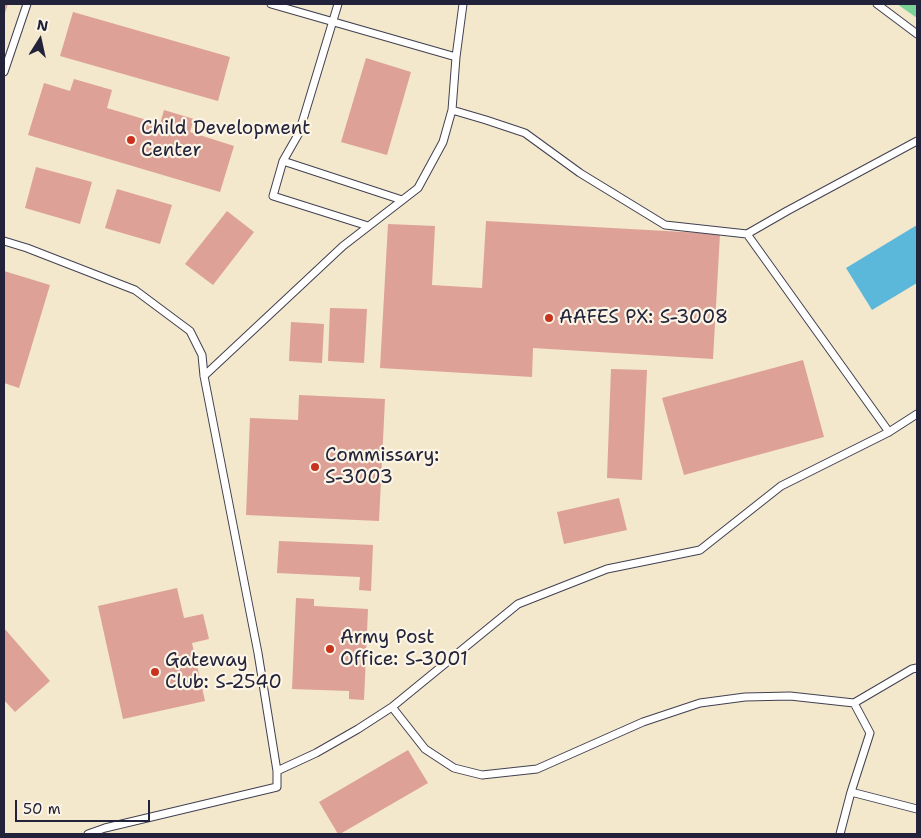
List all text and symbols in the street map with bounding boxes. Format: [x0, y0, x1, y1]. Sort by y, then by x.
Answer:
north arrow [15, 15, 65, 65]
text: N [36, 15, 50, 35]
place label: Child Development Center [141, 118, 311, 162]
marker: Child Development Center [125, 134, 137, 146]
place label: AAFES PX: S-3008 [559, 307, 728, 329]
marker: AAFES PX: S-3008 [543, 312, 555, 324]
place label: Commissary: S-3003 [325, 445, 439, 489]
marker: Commissary: S-3003 [309, 461, 321, 473]
place label: Army Post Office: S-3001 [340, 627, 468, 671]
marker: Army Post Office: S-3001 [324, 643, 336, 655]
place label: Gateway Club: S-2540 [165, 650, 282, 694]
marker: Gateway Club: S-2540 [149, 666, 161, 678]
scale bar [18, 790, 152, 822]
text: 50 m [23, 799, 61, 819]

